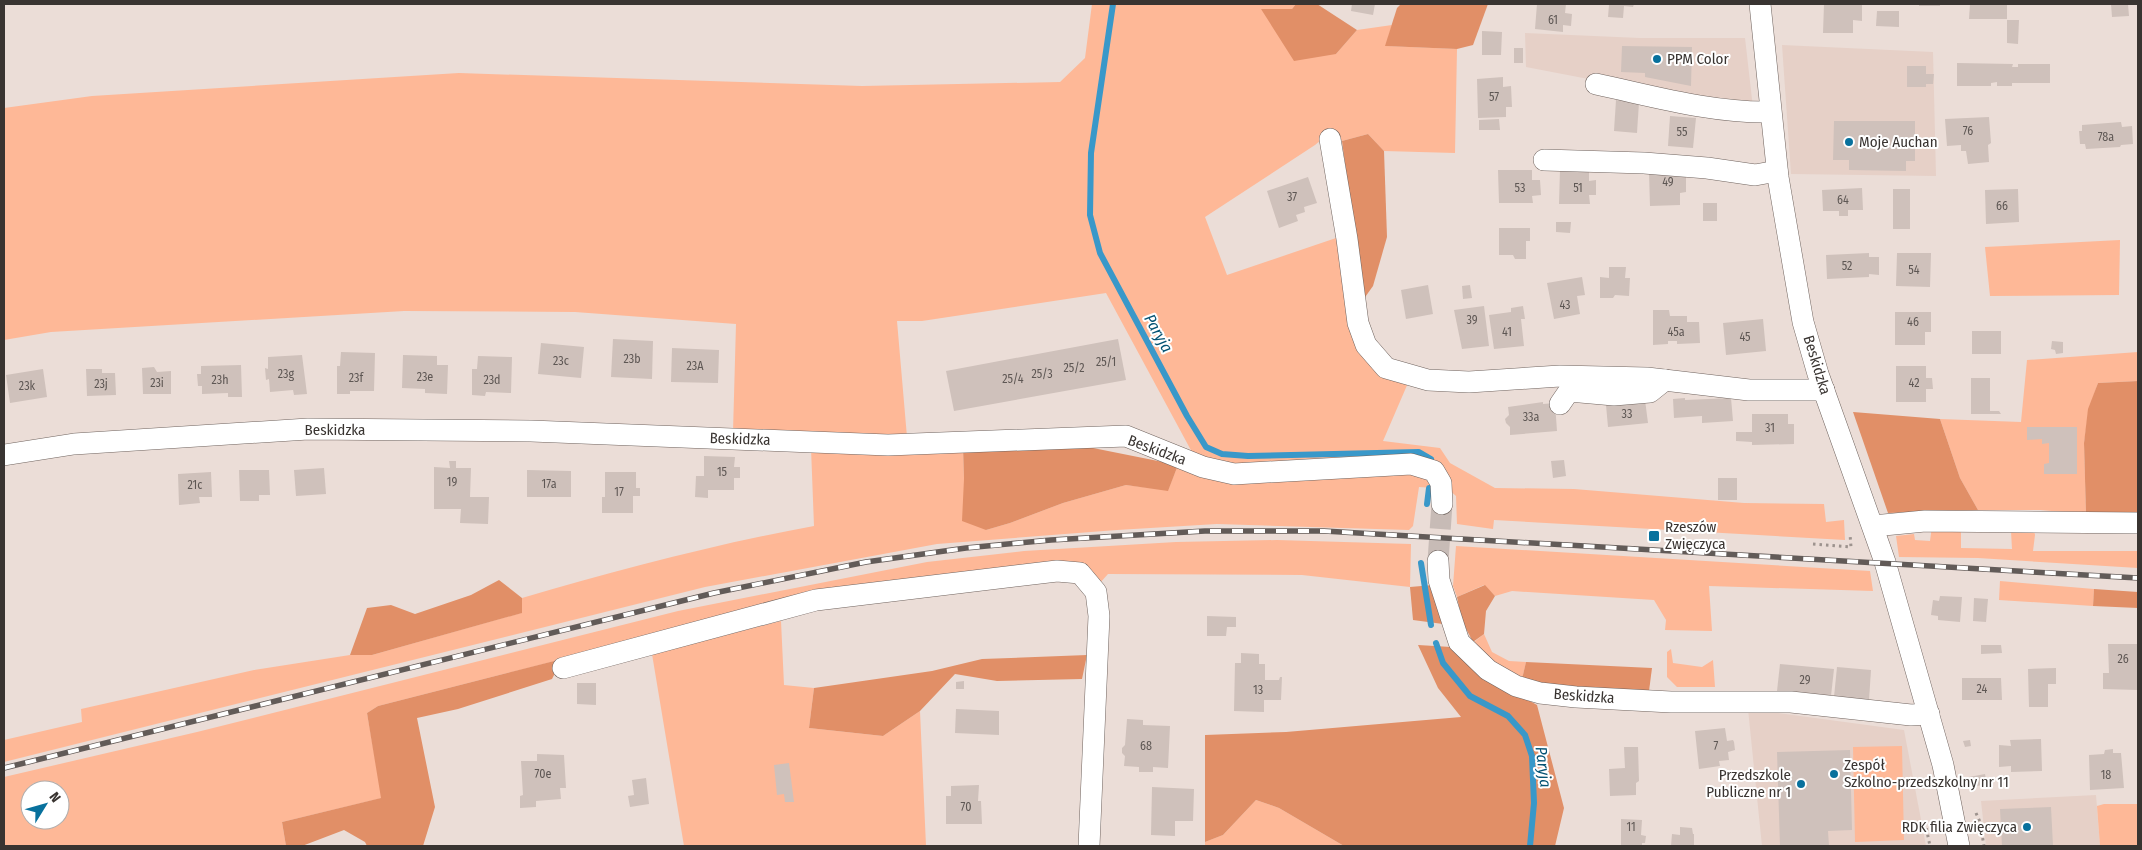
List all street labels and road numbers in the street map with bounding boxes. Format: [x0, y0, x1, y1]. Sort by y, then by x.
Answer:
street label: Beskidzka [1799, 333, 1835, 397]
street label: Beskidzka [305, 421, 365, 439]
street label: Beskidzka [709, 429, 771, 449]
street label: Beskidzka [1125, 431, 1189, 469]
street label: Beskidzka [1553, 685, 1615, 707]

